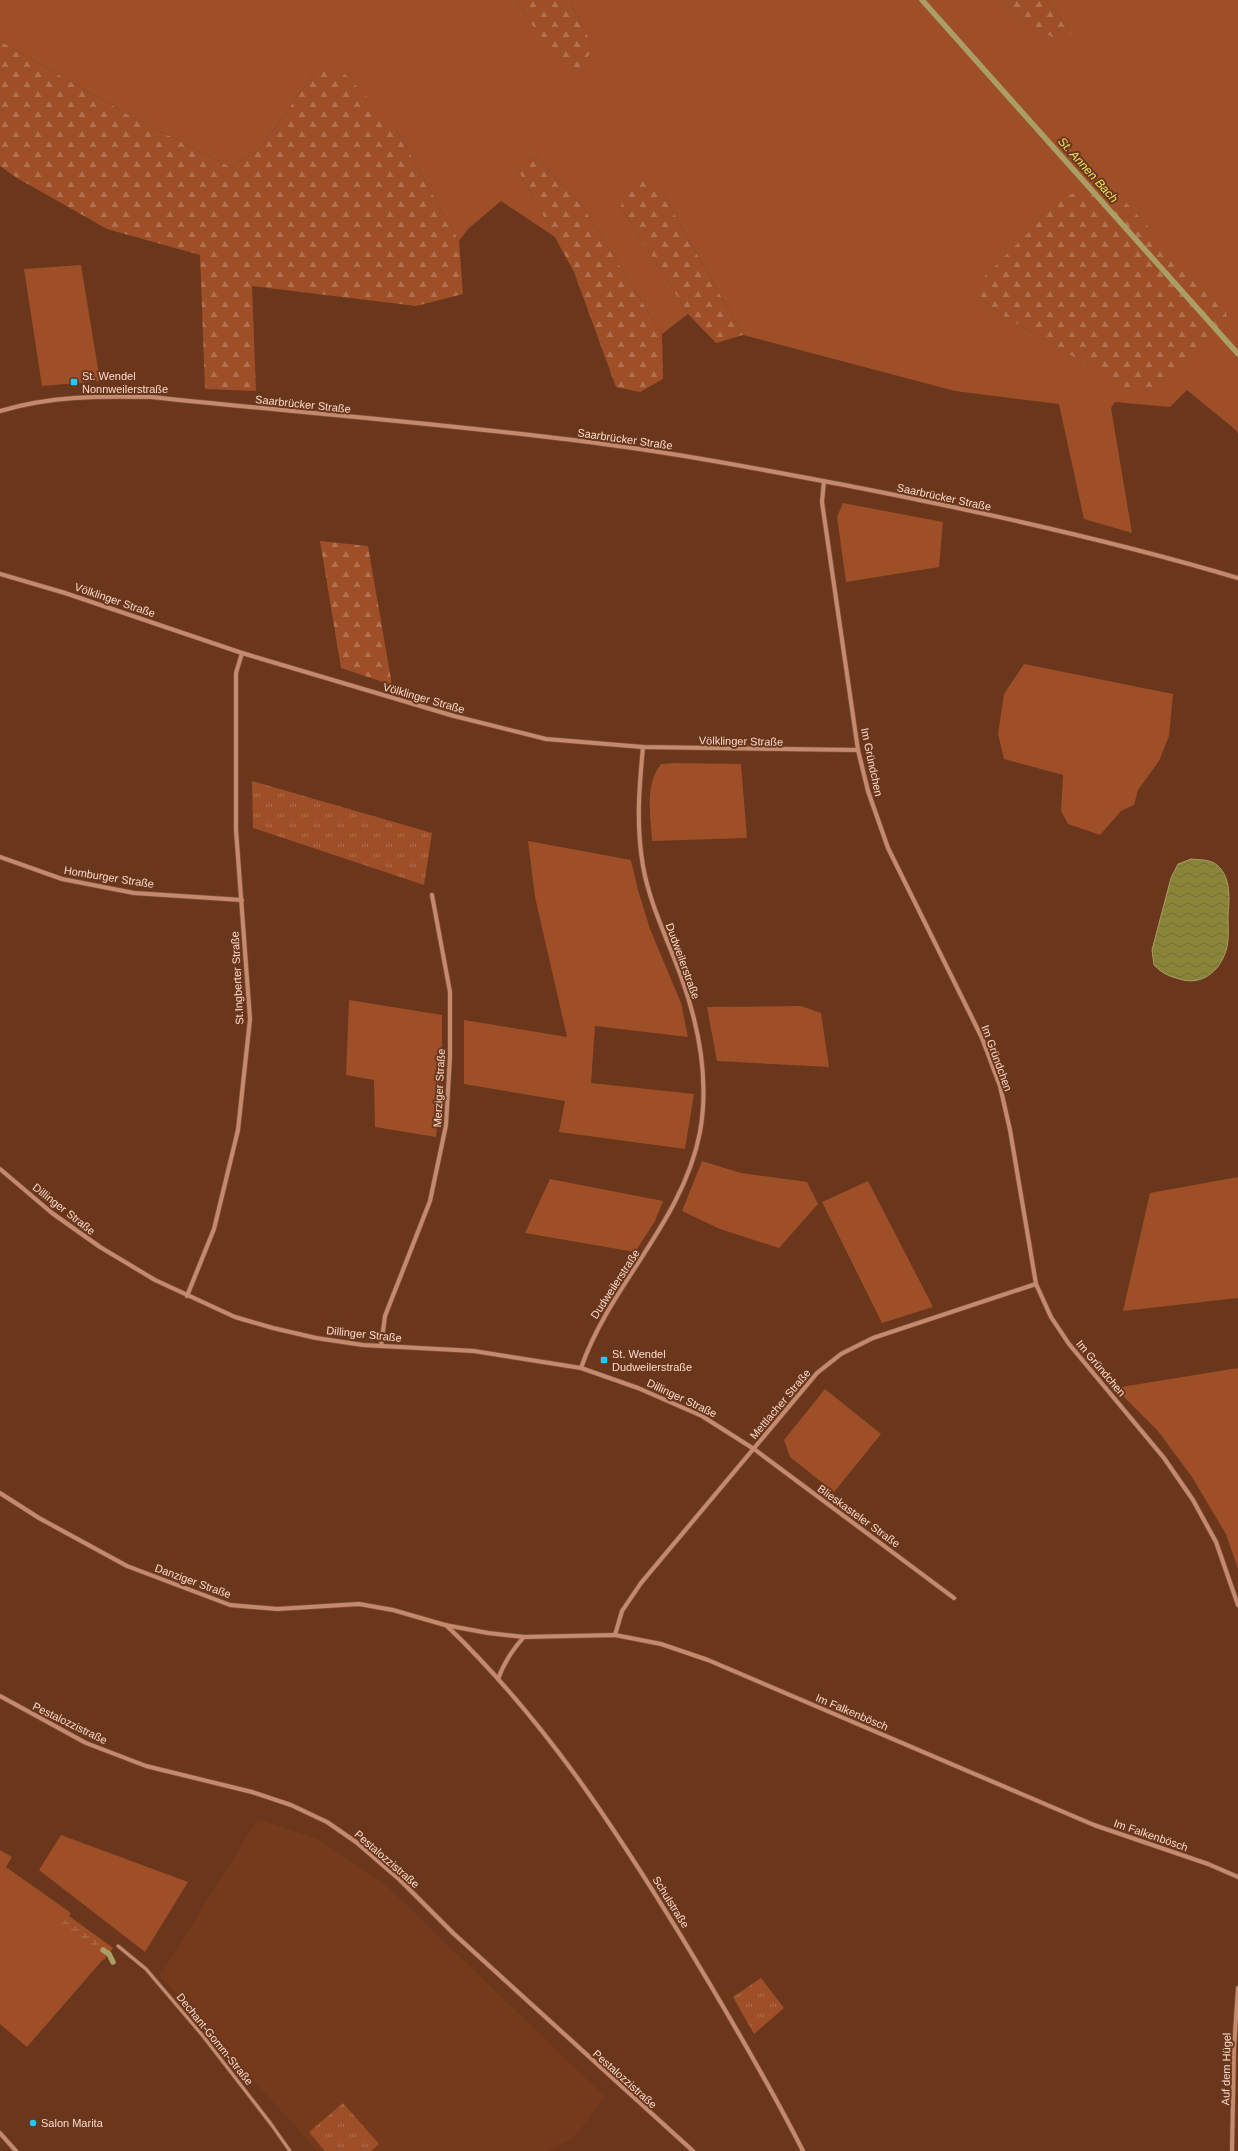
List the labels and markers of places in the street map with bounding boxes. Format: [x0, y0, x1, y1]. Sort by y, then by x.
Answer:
place label: St. Wendel Nonnweilerstraße [82, 370, 168, 395]
marker: St. Wendel Nonnweilerstraße [69, 377, 79, 387]
place label: St. Wendel Dudweilerstraße [612, 1348, 692, 1373]
marker: St. Wendel Dudweilerstraße [599, 1355, 609, 1365]
place label: Salon Marita [41, 2117, 104, 2129]
marker: Salon Marita [28, 2118, 38, 2128]

